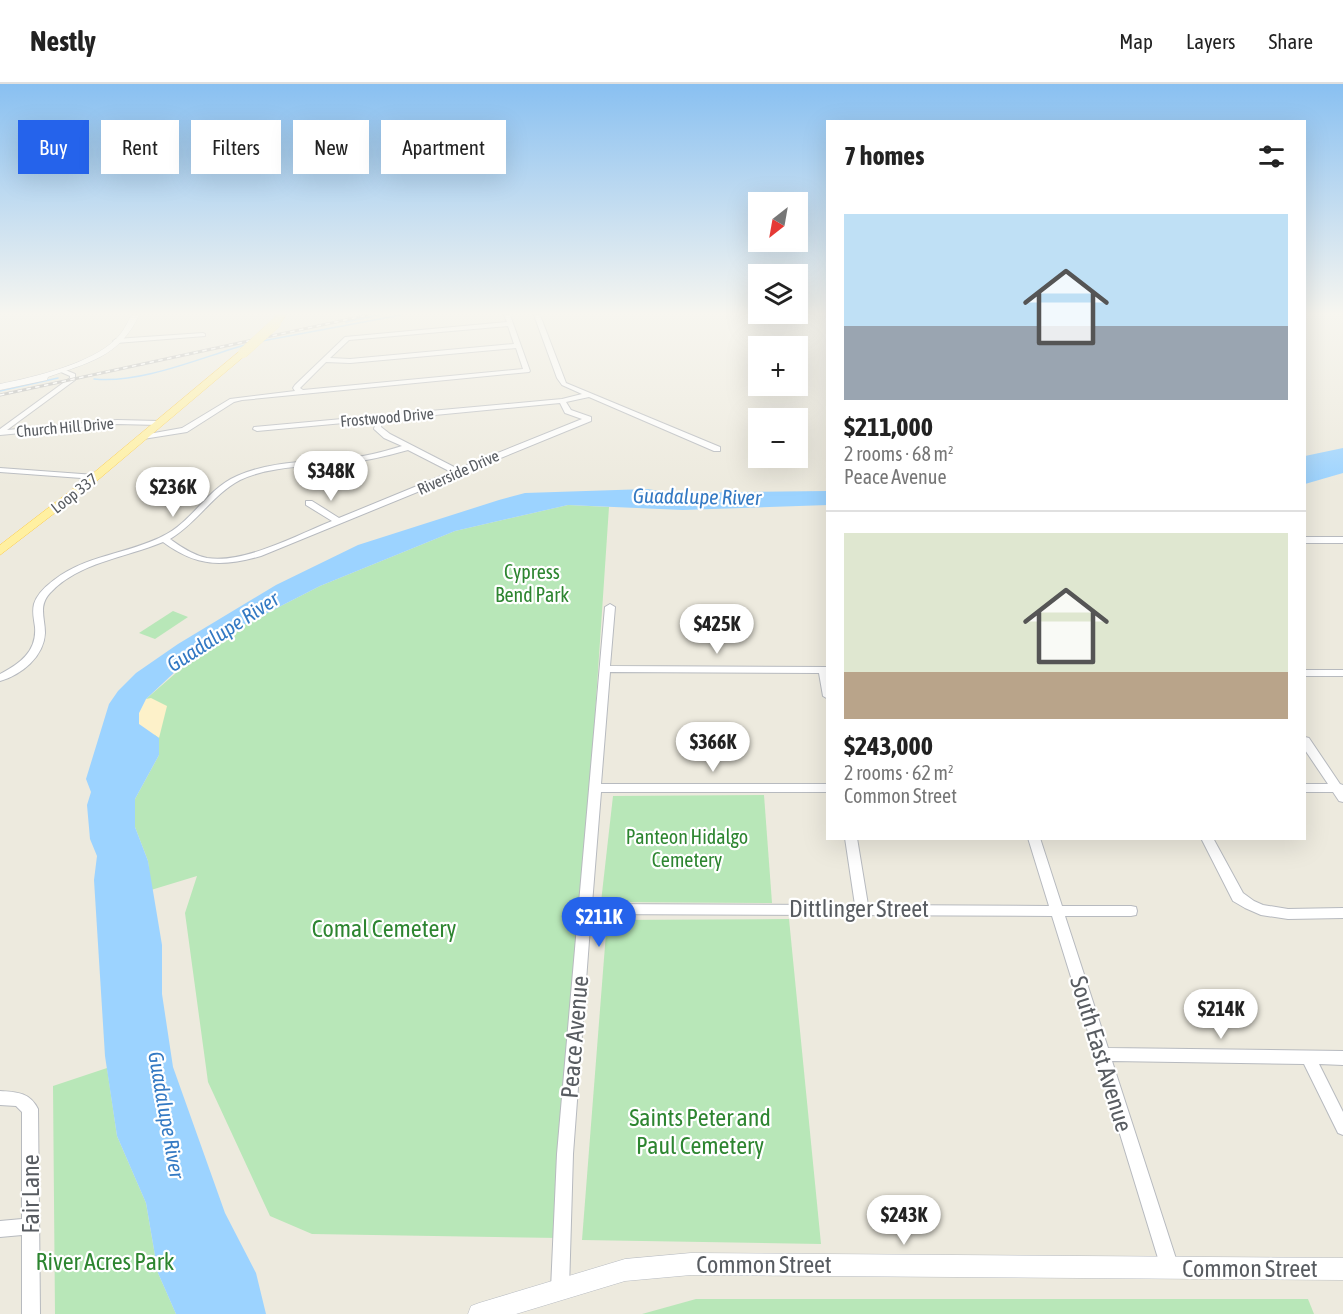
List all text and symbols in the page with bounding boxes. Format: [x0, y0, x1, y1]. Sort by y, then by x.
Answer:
text: Nestly [30, 25, 96, 57]
text: Map [1119, 29, 1153, 53]
text: Layers [1186, 29, 1236, 53]
text: Share [1269, 29, 1313, 53]
chip: Buy [18, 120, 89, 174]
chip: Rent [101, 120, 179, 174]
chip: Filters [191, 120, 281, 174]
chip: New [293, 120, 369, 174]
chip: Apartment [381, 120, 506, 174]
icon: filters [1255, 140, 1288, 173]
text: 7 homes [844, 141, 924, 171]
north arrow [748, 192, 808, 252]
map controls [748, 192, 808, 468]
icon: home [1012, 253, 1120, 361]
button: layers [748, 264, 808, 324]
button: + [748, 336, 808, 396]
street label: Frostwood Drive [339, 404, 435, 430]
button: − [748, 408, 808, 468]
text: $211,000 [844, 412, 933, 442]
street label: Church Hill Drive [15, 414, 115, 440]
text: 2 rooms · 68 m² [844, 442, 954, 465]
street label: Riverside Drive [414, 446, 502, 498]
pin: $348K [289, 451, 373, 502]
text: $348K [308, 459, 354, 482]
text: Peace Avenue [844, 465, 947, 488]
pin: $236K [131, 467, 215, 518]
street label: Loop 337 [47, 469, 101, 517]
text: $236K [150, 475, 196, 498]
water label: Guadalupe River [633, 483, 762, 509]
park label: Cypress Bend Park [495, 560, 569, 606]
icon: home [1012, 572, 1120, 680]
water label: Guadalupe River [162, 586, 283, 676]
pin: $425K [675, 604, 759, 655]
text: $425K [694, 612, 740, 635]
pin: $366K [671, 722, 755, 773]
text: $366K [690, 730, 736, 753]
text: $243,000 [844, 731, 933, 761]
text: 2 rooms · 62 m² [844, 761, 954, 784]
text: Common Street [844, 784, 957, 807]
park label: Panteon Hidalgo Cemetery [626, 825, 748, 871]
street label: Dittlinger Street [789, 895, 929, 922]
pin: $211K [557, 897, 641, 948]
text: $211K [576, 905, 622, 928]
park label: Comal Cemetery [312, 915, 456, 942]
street label: South East Avenue [1065, 973, 1138, 1135]
street label: Peace Avenue [556, 974, 593, 1099]
pin: $214K [1179, 989, 1263, 1040]
text: $214K [1198, 997, 1244, 1020]
water label: Guadalupe River [144, 1050, 190, 1181]
park label: Saints Peter and Paul Cemetery [629, 1104, 771, 1159]
street label: Fair Lane [17, 1154, 44, 1234]
pin: $243K [862, 1195, 946, 1246]
text: $243K [881, 1203, 927, 1226]
park label: River Acres Park [36, 1248, 175, 1275]
street label: Common Street [696, 1251, 832, 1278]
street label: Common Street [1182, 1255, 1318, 1282]

